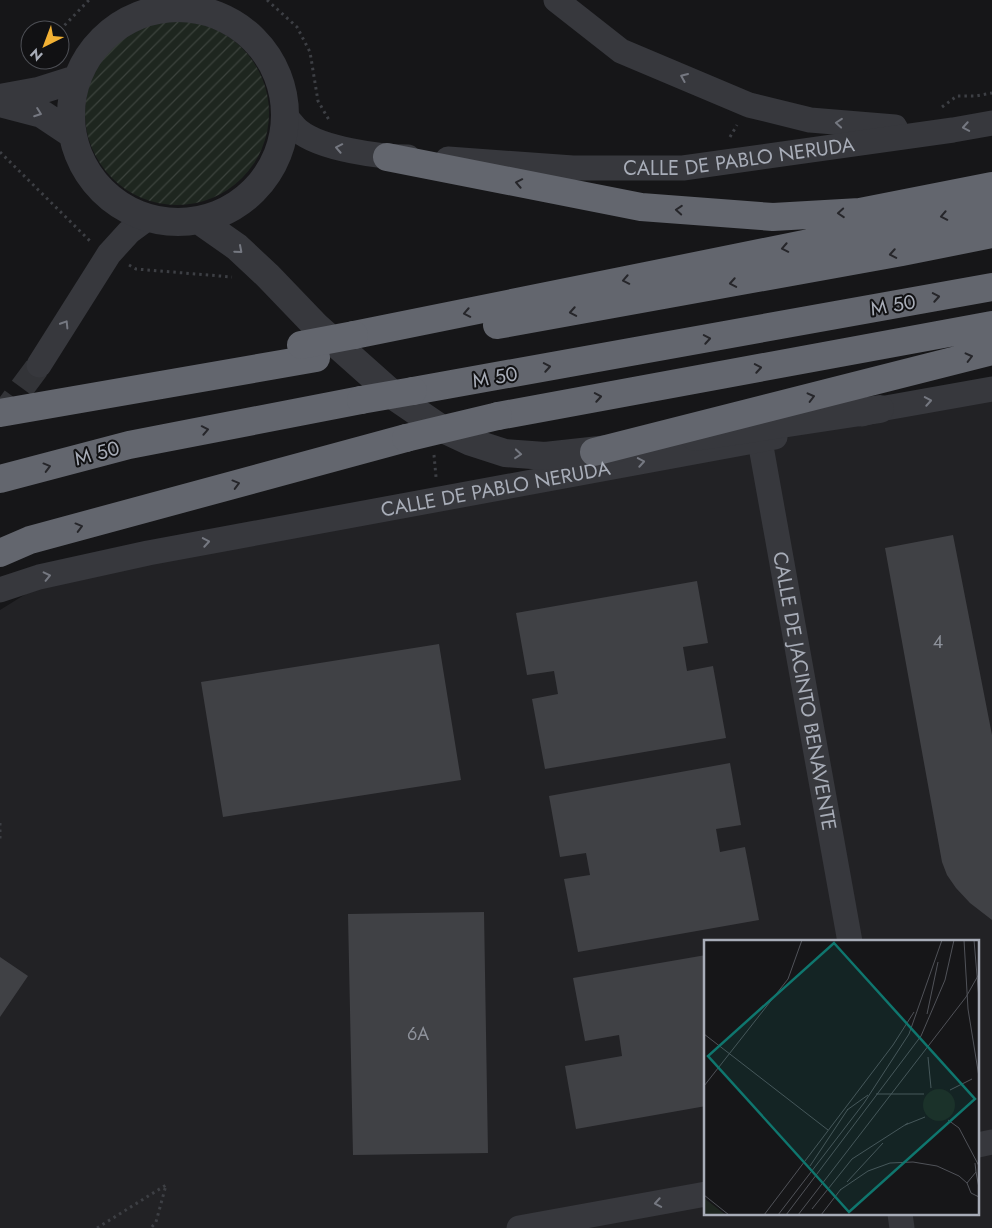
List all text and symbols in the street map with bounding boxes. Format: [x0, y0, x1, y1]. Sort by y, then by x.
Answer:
north arrow [20, 20, 70, 70]
text: N [25, 44, 47, 66]
one-way arrow [680, 73, 689, 84]
one-way arrow [33, 107, 42, 117]
one-way arrow [835, 117, 843, 128]
one-way arrow [962, 122, 971, 132]
street label: CALLE DE PABLO NERUDA [623, 130, 857, 183]
one-way arrow [335, 143, 344, 154]
one-way arrow [514, 178, 523, 189]
one-way arrow [674, 205, 682, 216]
one-way arrow [836, 207, 844, 218]
one-way arrow [940, 210, 949, 221]
one-way arrow [781, 242, 789, 253]
one-way arrow [233, 244, 242, 252]
one-way arrow [888, 248, 897, 259]
one-way arrow [621, 275, 630, 285]
one-way arrow [728, 277, 737, 287]
street label: M 50 [868, 287, 918, 324]
one-way arrow [932, 293, 941, 303]
one-way arrow [568, 306, 577, 316]
one-way arrow [462, 307, 471, 317]
one-way arrow [58, 320, 68, 329]
one-way arrow [703, 334, 712, 344]
one-way arrow [964, 352, 973, 363]
street label: M 50 [470, 359, 520, 396]
one-way arrow [543, 363, 552, 373]
one-way arrow [753, 363, 762, 374]
one-way arrow [807, 392, 816, 403]
one-way arrow [594, 393, 602, 403]
one-way arrow [923, 396, 932, 406]
one-way arrow [201, 425, 210, 435]
street label: M 50 [71, 434, 123, 473]
one-way arrow [514, 448, 522, 459]
street label: CALLE DE PABLO NERUDA [378, 454, 613, 525]
one-way arrow [636, 458, 645, 468]
one-way arrow [43, 462, 51, 472]
one-way arrow [231, 479, 239, 489]
one-way arrow [75, 522, 83, 532]
one-way arrow [201, 538, 210, 548]
street label: CALLE DE JACINTO BENAVENTE [765, 549, 844, 833]
one-way arrow [42, 571, 51, 582]
house number: 4 [933, 629, 943, 655]
inset map [704, 940, 980, 1216]
house number: 6A [407, 1021, 429, 1047]
one-way arrow [653, 1197, 662, 1207]

